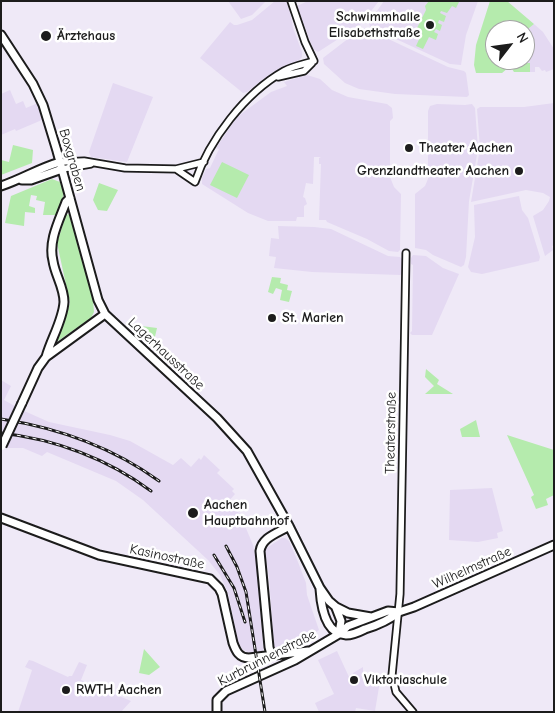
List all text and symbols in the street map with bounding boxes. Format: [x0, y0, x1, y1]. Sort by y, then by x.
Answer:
place label: Schwimmhalle Elisabethstraße [329, 9, 420, 41]
marker: Schwimmhalle Elisabethstraße [424, 19, 436, 31]
north arrow [485, 20, 535, 70]
place label: Ärztehaus [57, 28, 115, 44]
marker: Ärztehaus [39, 29, 53, 43]
text: N [513, 30, 532, 46]
street label: Boxgraben [55, 127, 89, 193]
place label: Theater Aachen [419, 140, 513, 156]
marker: Theater Aachen [403, 142, 415, 154]
place label: Grenzlandtheater Aachen [357, 163, 509, 179]
marker: Grenzlandtheater Aachen [513, 165, 525, 177]
place label: St. Marien [282, 310, 344, 326]
marker: St. Marien [266, 312, 278, 324]
street label: Lagerhausstraße [124, 314, 208, 394]
street label: Theaterstraße [382, 392, 400, 474]
place label: Aachen Hauptbahnhof [204, 497, 289, 530]
marker: Aachen Hauptbahnhof [186, 506, 200, 520]
street label: Kasinostraße [128, 541, 206, 573]
street label: Wilhelmstraße [430, 543, 514, 593]
street label: Kurbrunnenstraße [215, 626, 319, 690]
place label: Viktoriaschule [364, 672, 447, 688]
marker: Viktoriaschule [348, 674, 360, 686]
place label: RWTH Aachen [76, 682, 162, 698]
marker: RWTH Aachen [60, 684, 72, 696]

